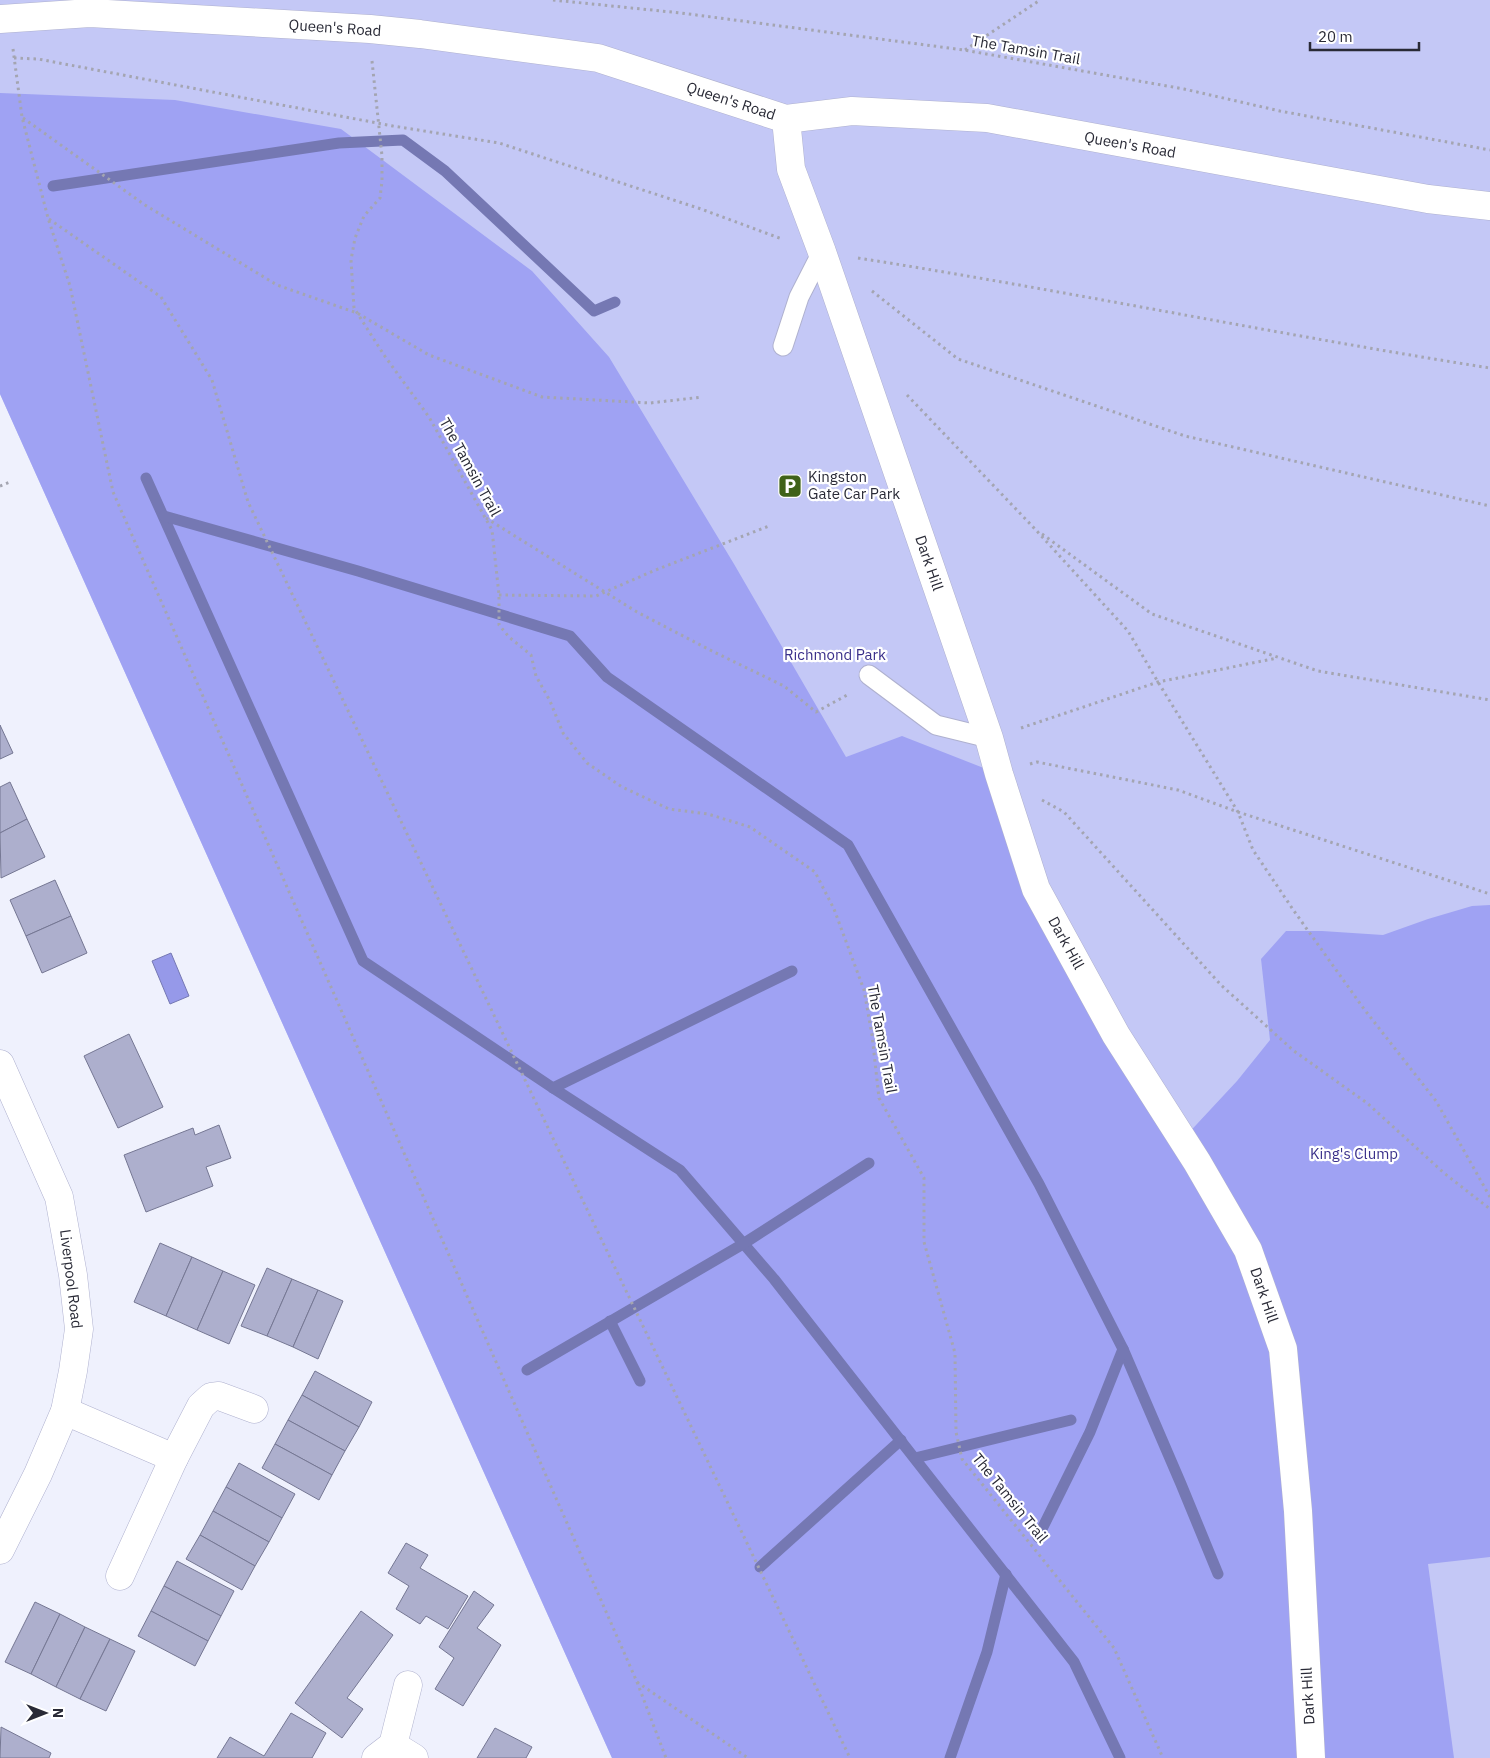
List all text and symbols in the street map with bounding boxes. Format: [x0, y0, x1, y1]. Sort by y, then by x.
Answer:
street label: Queen's Road [288, 15, 382, 40]
scale bar [1310, 20, 1419, 52]
text: 20 m [1318, 27, 1353, 46]
street label: The Tamsin Trail [970, 31, 1082, 68]
street label: Queen's Road [684, 77, 778, 124]
street label: Queen's Road [1083, 127, 1177, 162]
street label: The Tamsin Trail [436, 414, 505, 519]
place label: Kingston Gate Car Park [808, 467, 900, 503]
parking icon: Kingston Gate Car Park [777, 473, 803, 499]
street label: Dark Hill [911, 533, 948, 593]
park label: Richmond Park [784, 645, 886, 664]
street label: Dark Hill [1044, 913, 1089, 972]
street label: The Tamsin Trail [864, 983, 901, 1095]
park label: King's Clump [1310, 1144, 1398, 1163]
street label: Liverpool Road [56, 1228, 87, 1330]
street label: Dark Hill [1246, 1265, 1283, 1325]
street label: The Tamsin Trail [968, 1449, 1052, 1546]
street label: Dark Hill [1297, 1667, 1318, 1725]
north arrow [20, 1688, 70, 1738]
text: N [49, 1708, 67, 1718]

